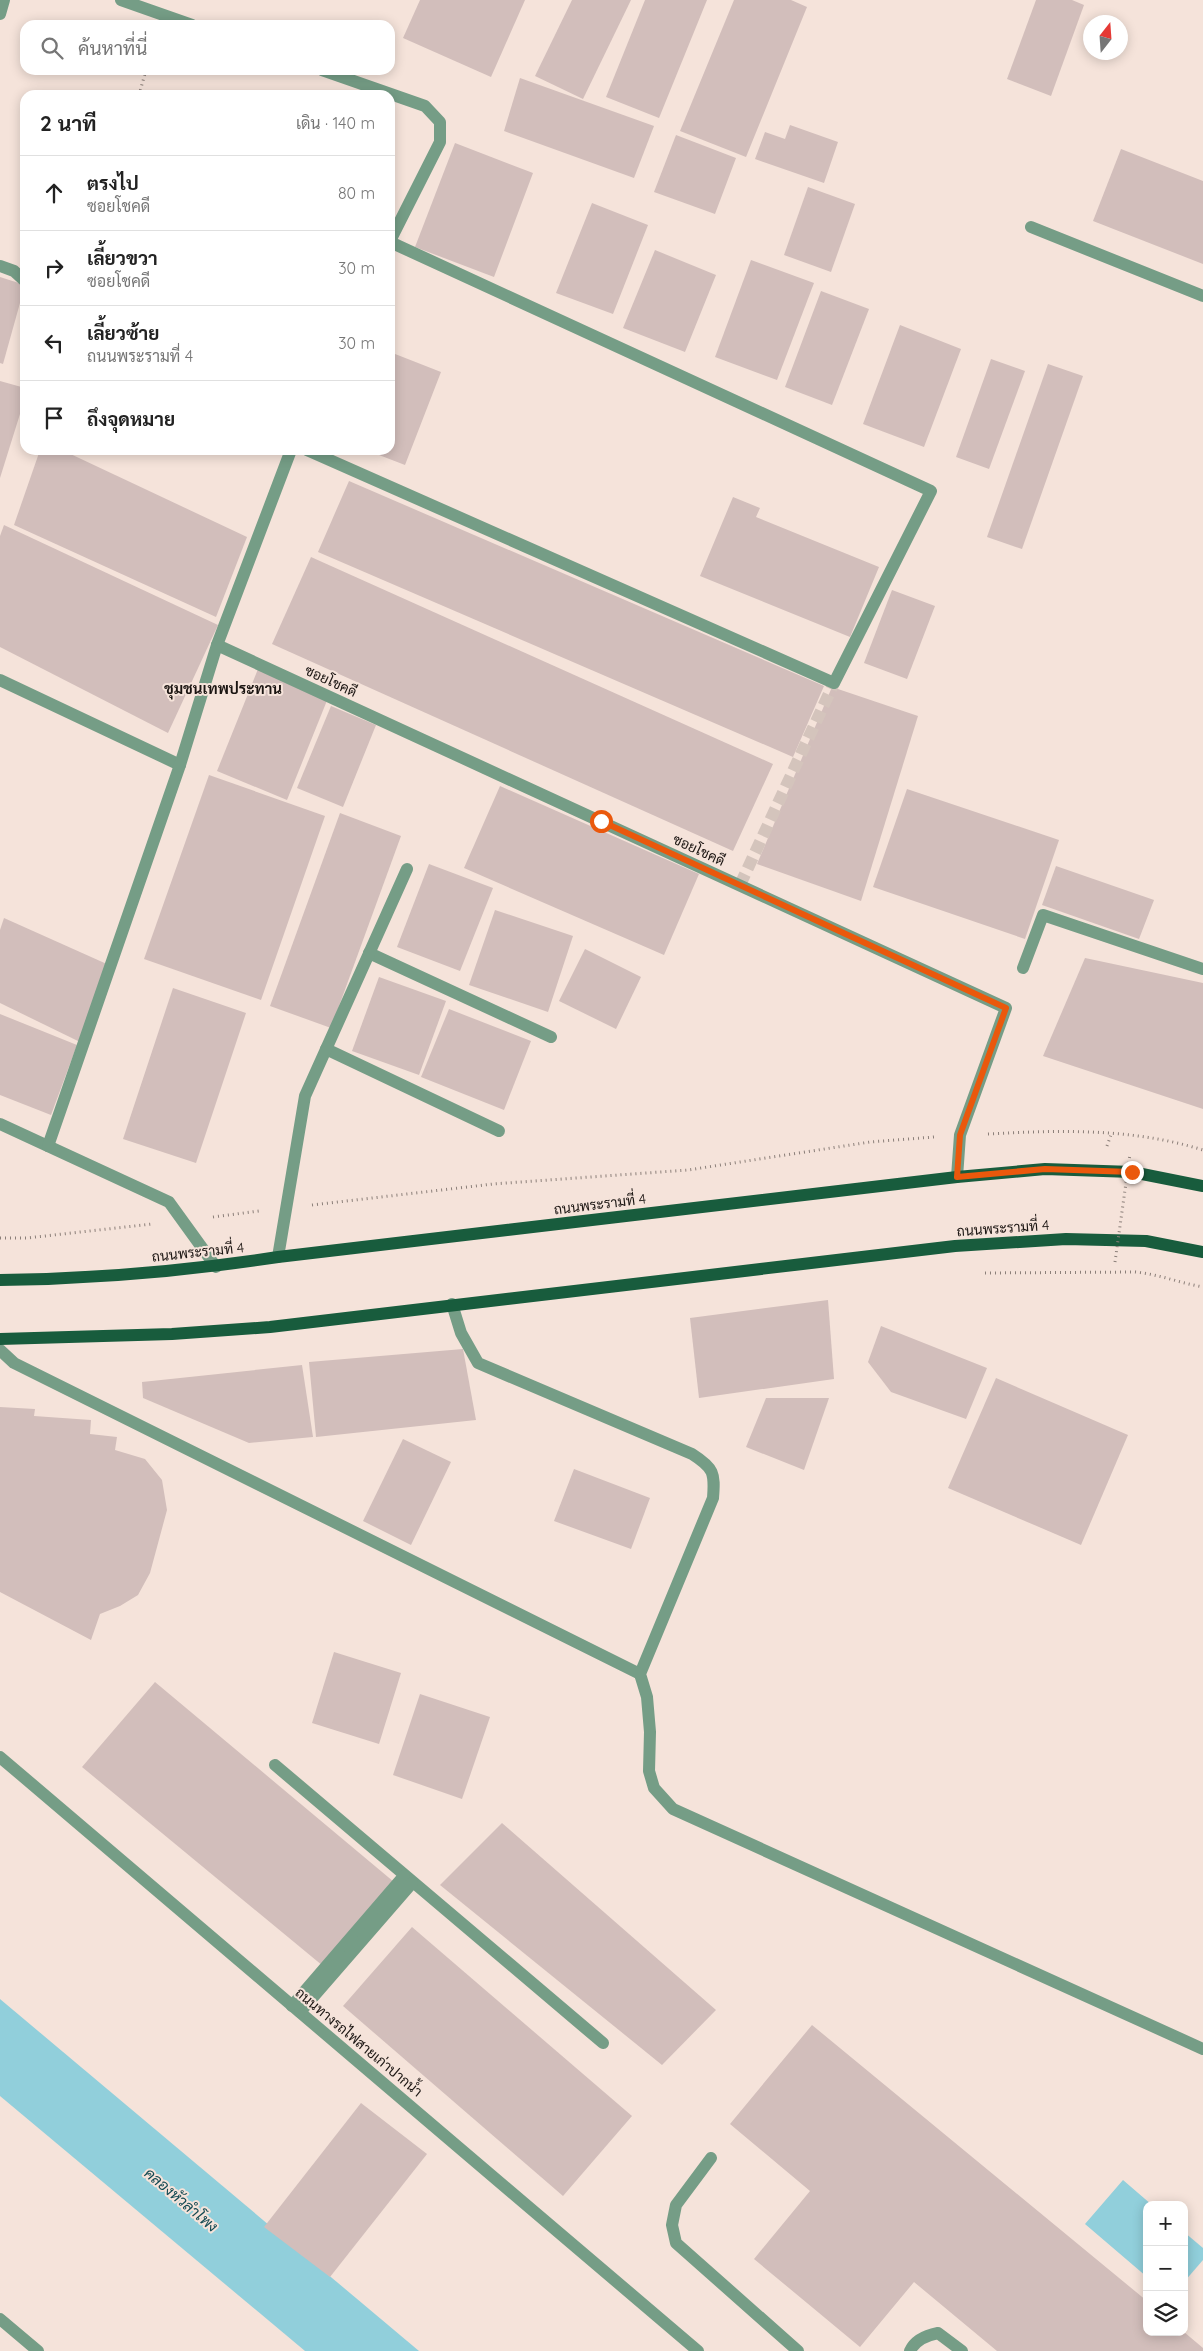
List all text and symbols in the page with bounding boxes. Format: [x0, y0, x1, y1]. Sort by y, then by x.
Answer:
north arrow [1083, 15, 1128, 60]
search box [20, 20, 395, 75]
icon: search [38, 34, 66, 62]
text: ค้นหาที่นี่ [78, 36, 147, 60]
text: 2 นาที [40, 110, 96, 136]
text: เดิน · 140 m [296, 113, 375, 133]
text: ตรงไป [87, 171, 139, 195]
icon: ahead [40, 179, 68, 207]
text: 80 m [338, 183, 375, 203]
text: ซอยโชคดี [87, 196, 150, 216]
text: เลี้ยวขวา [87, 246, 158, 270]
icon: right [40, 254, 68, 282]
text: 30 m [338, 258, 375, 278]
text: ซอยโชคดี [87, 271, 150, 291]
text: เลี้ยวซ้าย [87, 321, 159, 345]
icon: left [40, 329, 68, 357]
text: 30 m [338, 333, 375, 353]
text: ถนนพระรามที่ 4 [87, 346, 193, 366]
icon: arrive [40, 404, 68, 432]
text: ถึงจุดหมาย [87, 407, 175, 431]
street label: ซอยโชคดี [302, 661, 360, 701]
district label: ชุมชนเทพประทาน [164, 679, 282, 700]
route start [590, 810, 613, 833]
street label: ซอยโชคดี [670, 830, 728, 870]
route end [1121, 1161, 1144, 1184]
street label: ถนนพระรามที่ 4 [552, 1186, 647, 1219]
street label: ถนนพระรามที่ 4 [956, 1213, 1050, 1240]
street label: ถนนพระรามที่ 4 [151, 1235, 245, 1266]
street label: ถนนทางรถไฟสายเก่าปากน้ำ [292, 1981, 428, 2101]
water label: คลองหัวลำโพง [141, 2163, 222, 2236]
map controls [1143, 2201, 1188, 2336]
button: + [1143, 2201, 1188, 2246]
button: − [1143, 2246, 1188, 2291]
button: layers [1143, 2291, 1188, 2336]

